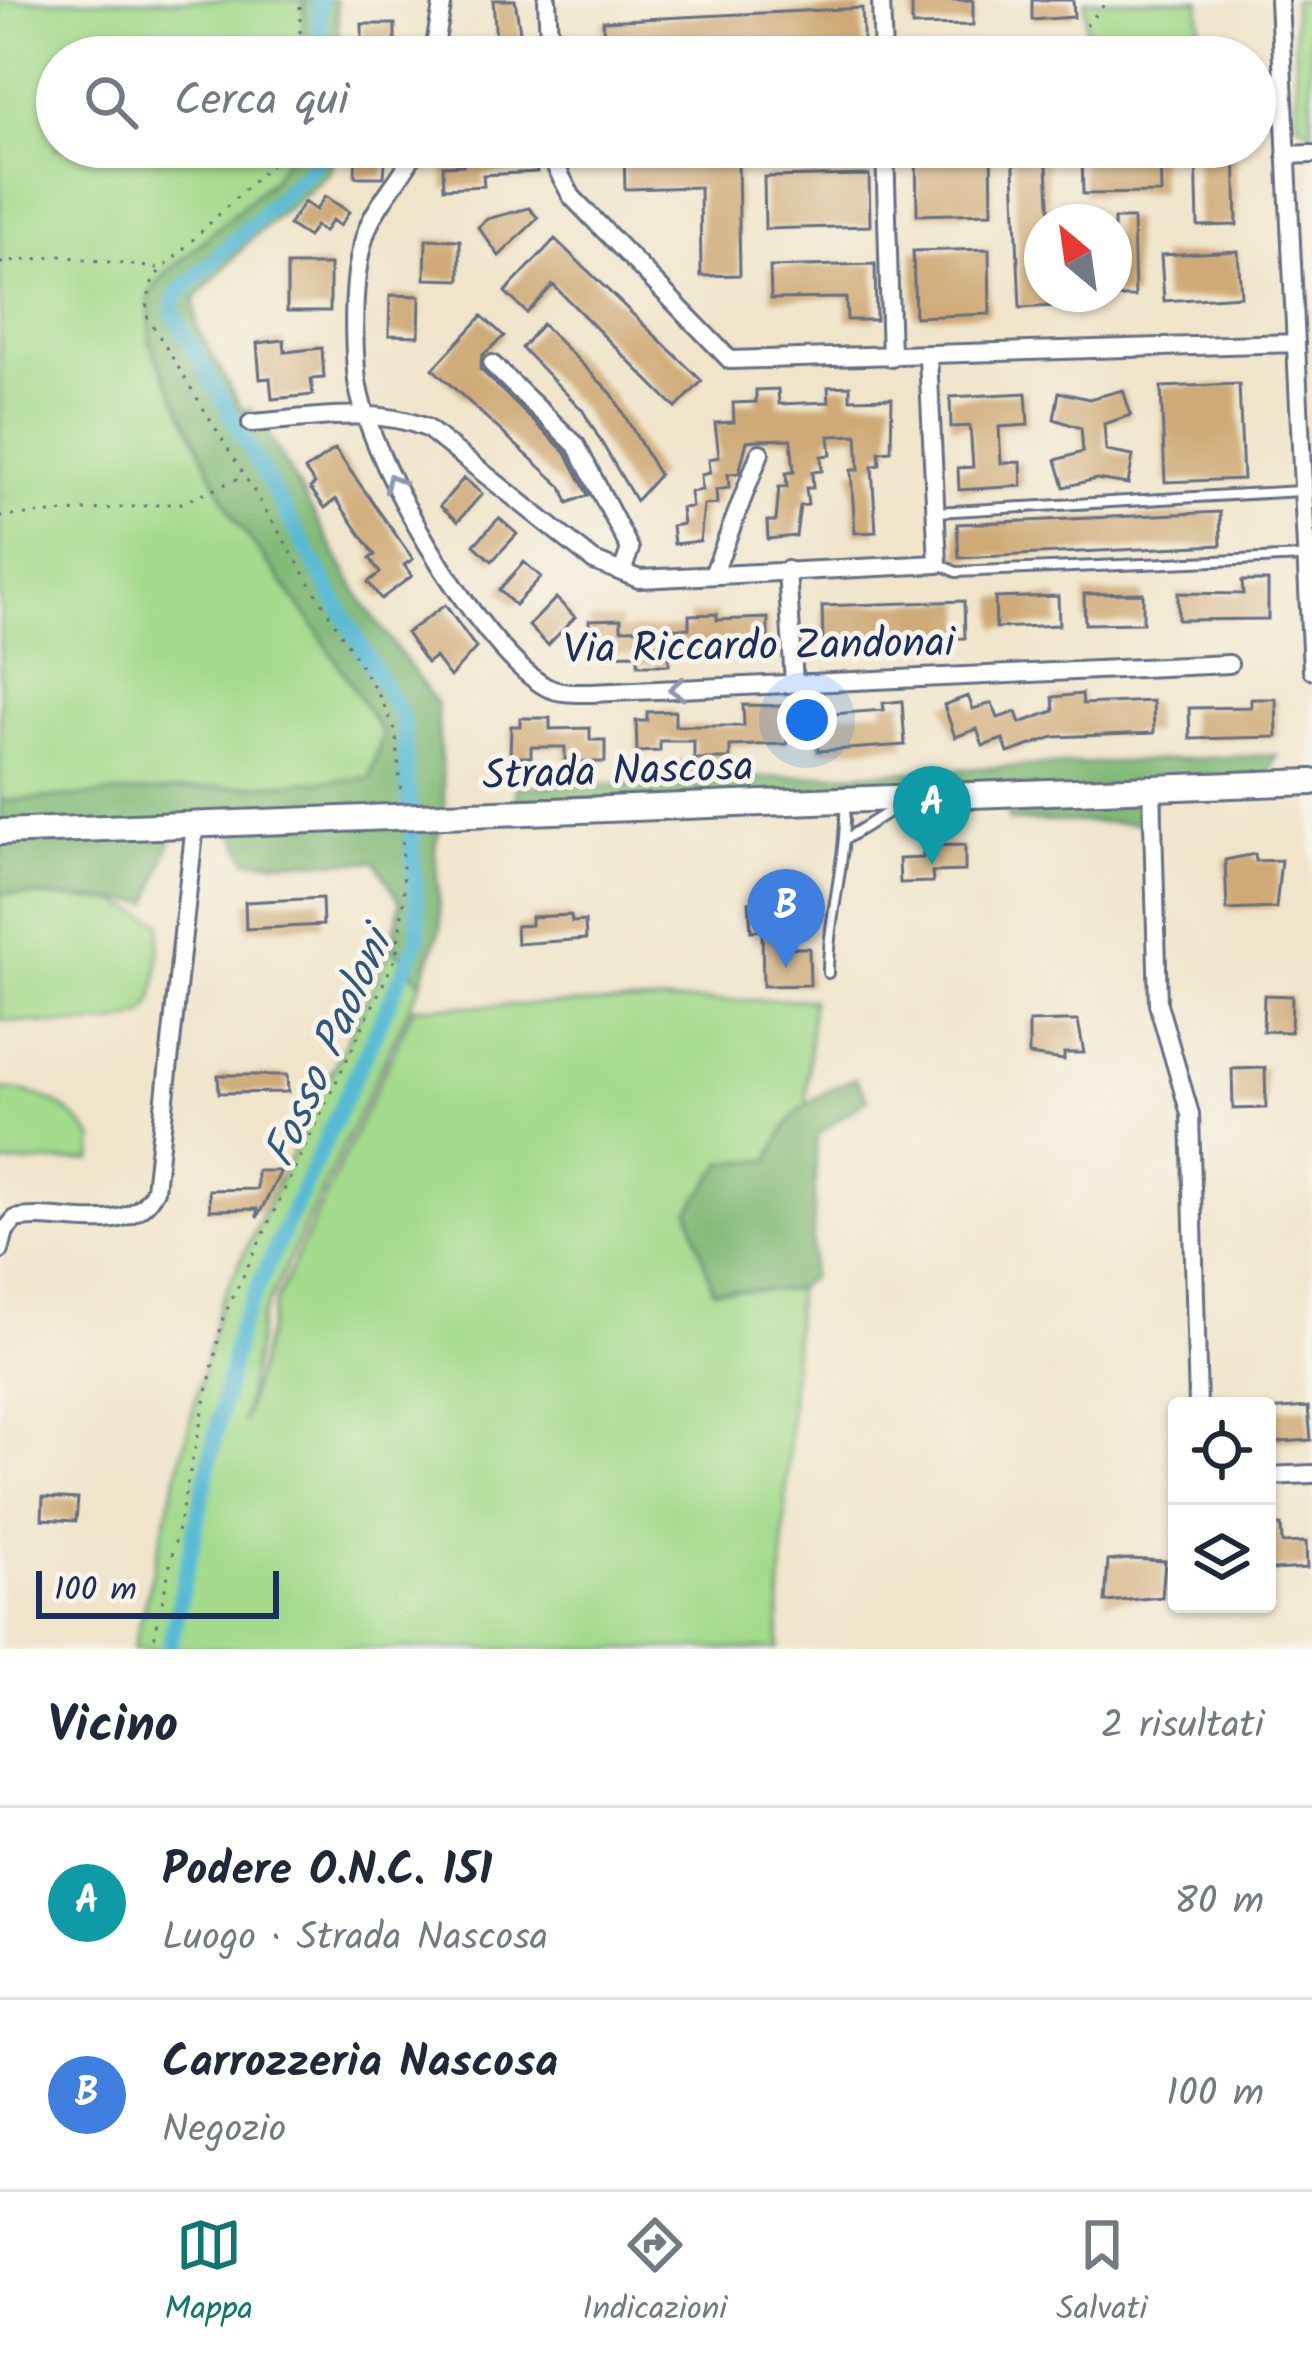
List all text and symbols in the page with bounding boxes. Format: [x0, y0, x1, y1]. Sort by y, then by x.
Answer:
search box [36, 36, 1276, 168]
text: Cerca qui [174, 66, 349, 138]
icon: search [78, 69, 144, 135]
north arrow [1024, 204, 1132, 312]
one-way arrow [384, 473, 407, 494]
street label: Via Riccardo Zandonai [563, 611, 957, 684]
one-way arrow [667, 676, 686, 702]
your location [777, 690, 837, 750]
street label: Strada Nascosa [482, 734, 755, 811]
pin: A [893, 766, 971, 865]
pin: B [747, 869, 825, 968]
water label: Fosso Paoloni [245, 911, 418, 1180]
map controls [1168, 1397, 1276, 1613]
button: locate [1168, 1397, 1276, 1505]
button: layers [1168, 1505, 1276, 1613]
scale bar [36, 1565, 279, 1618]
text: 100 m [54, 1565, 137, 1618]
text: Vicino [48, 1687, 178, 1768]
text: 2 risultati [1101, 1696, 1264, 1758]
text: Podere O.N.C. 151 [162, 1836, 492, 1908]
text: A [75, 1872, 99, 1934]
text: 80 m [1174, 1872, 1264, 1934]
text: Luogo · Strada Nascosa [162, 1908, 548, 1970]
text: Carrozzeria Nascosa [162, 2028, 558, 2100]
text: B [75, 2064, 99, 2126]
text: 100 m [1166, 2064, 1264, 2126]
text: Negozio [162, 2100, 286, 2162]
tab: Mappa [165, 2212, 253, 2337]
tab: Indicazioni [582, 2212, 727, 2337]
tab: Salvati [1056, 2212, 1147, 2337]

